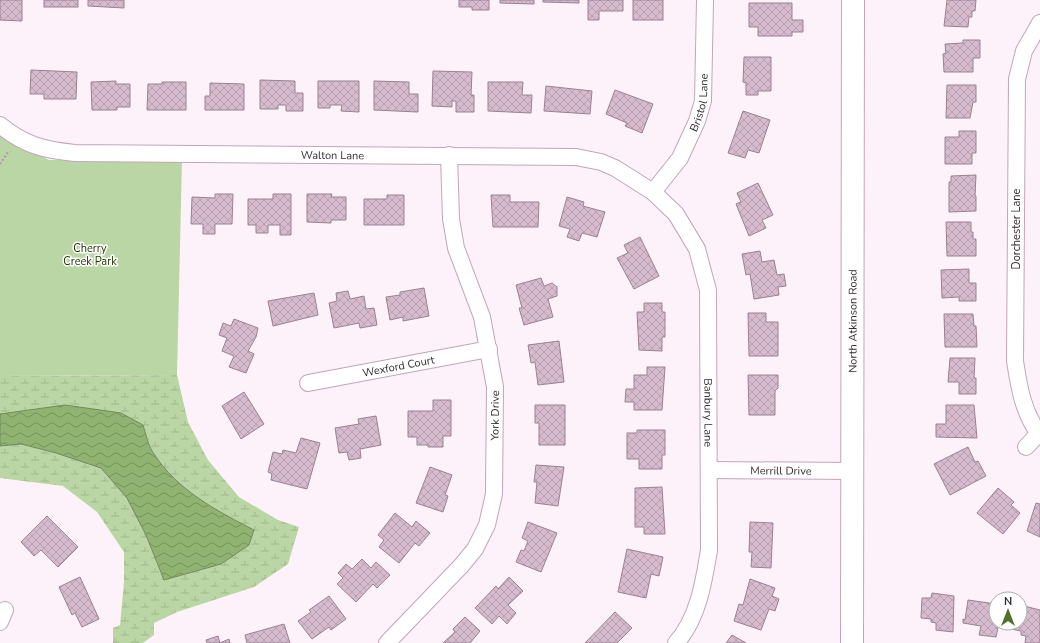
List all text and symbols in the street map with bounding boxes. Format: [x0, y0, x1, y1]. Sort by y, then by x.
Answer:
street label: Bristol Lane [686, 73, 712, 134]
street label: Walton Lane [301, 148, 364, 163]
street label: Dorchester Lane [1009, 188, 1024, 269]
park label: Cherry Creek Park [63, 241, 117, 269]
street label: North Atkinson Road [845, 269, 861, 373]
street label: Wexford Court [361, 352, 436, 381]
street label: Banbury Lane [700, 378, 716, 447]
street label: York Drive [487, 390, 503, 442]
street label: Merrill Drive [750, 463, 812, 479]
north arrow [988, 591, 1028, 631]
text: N [1004, 594, 1012, 609]

